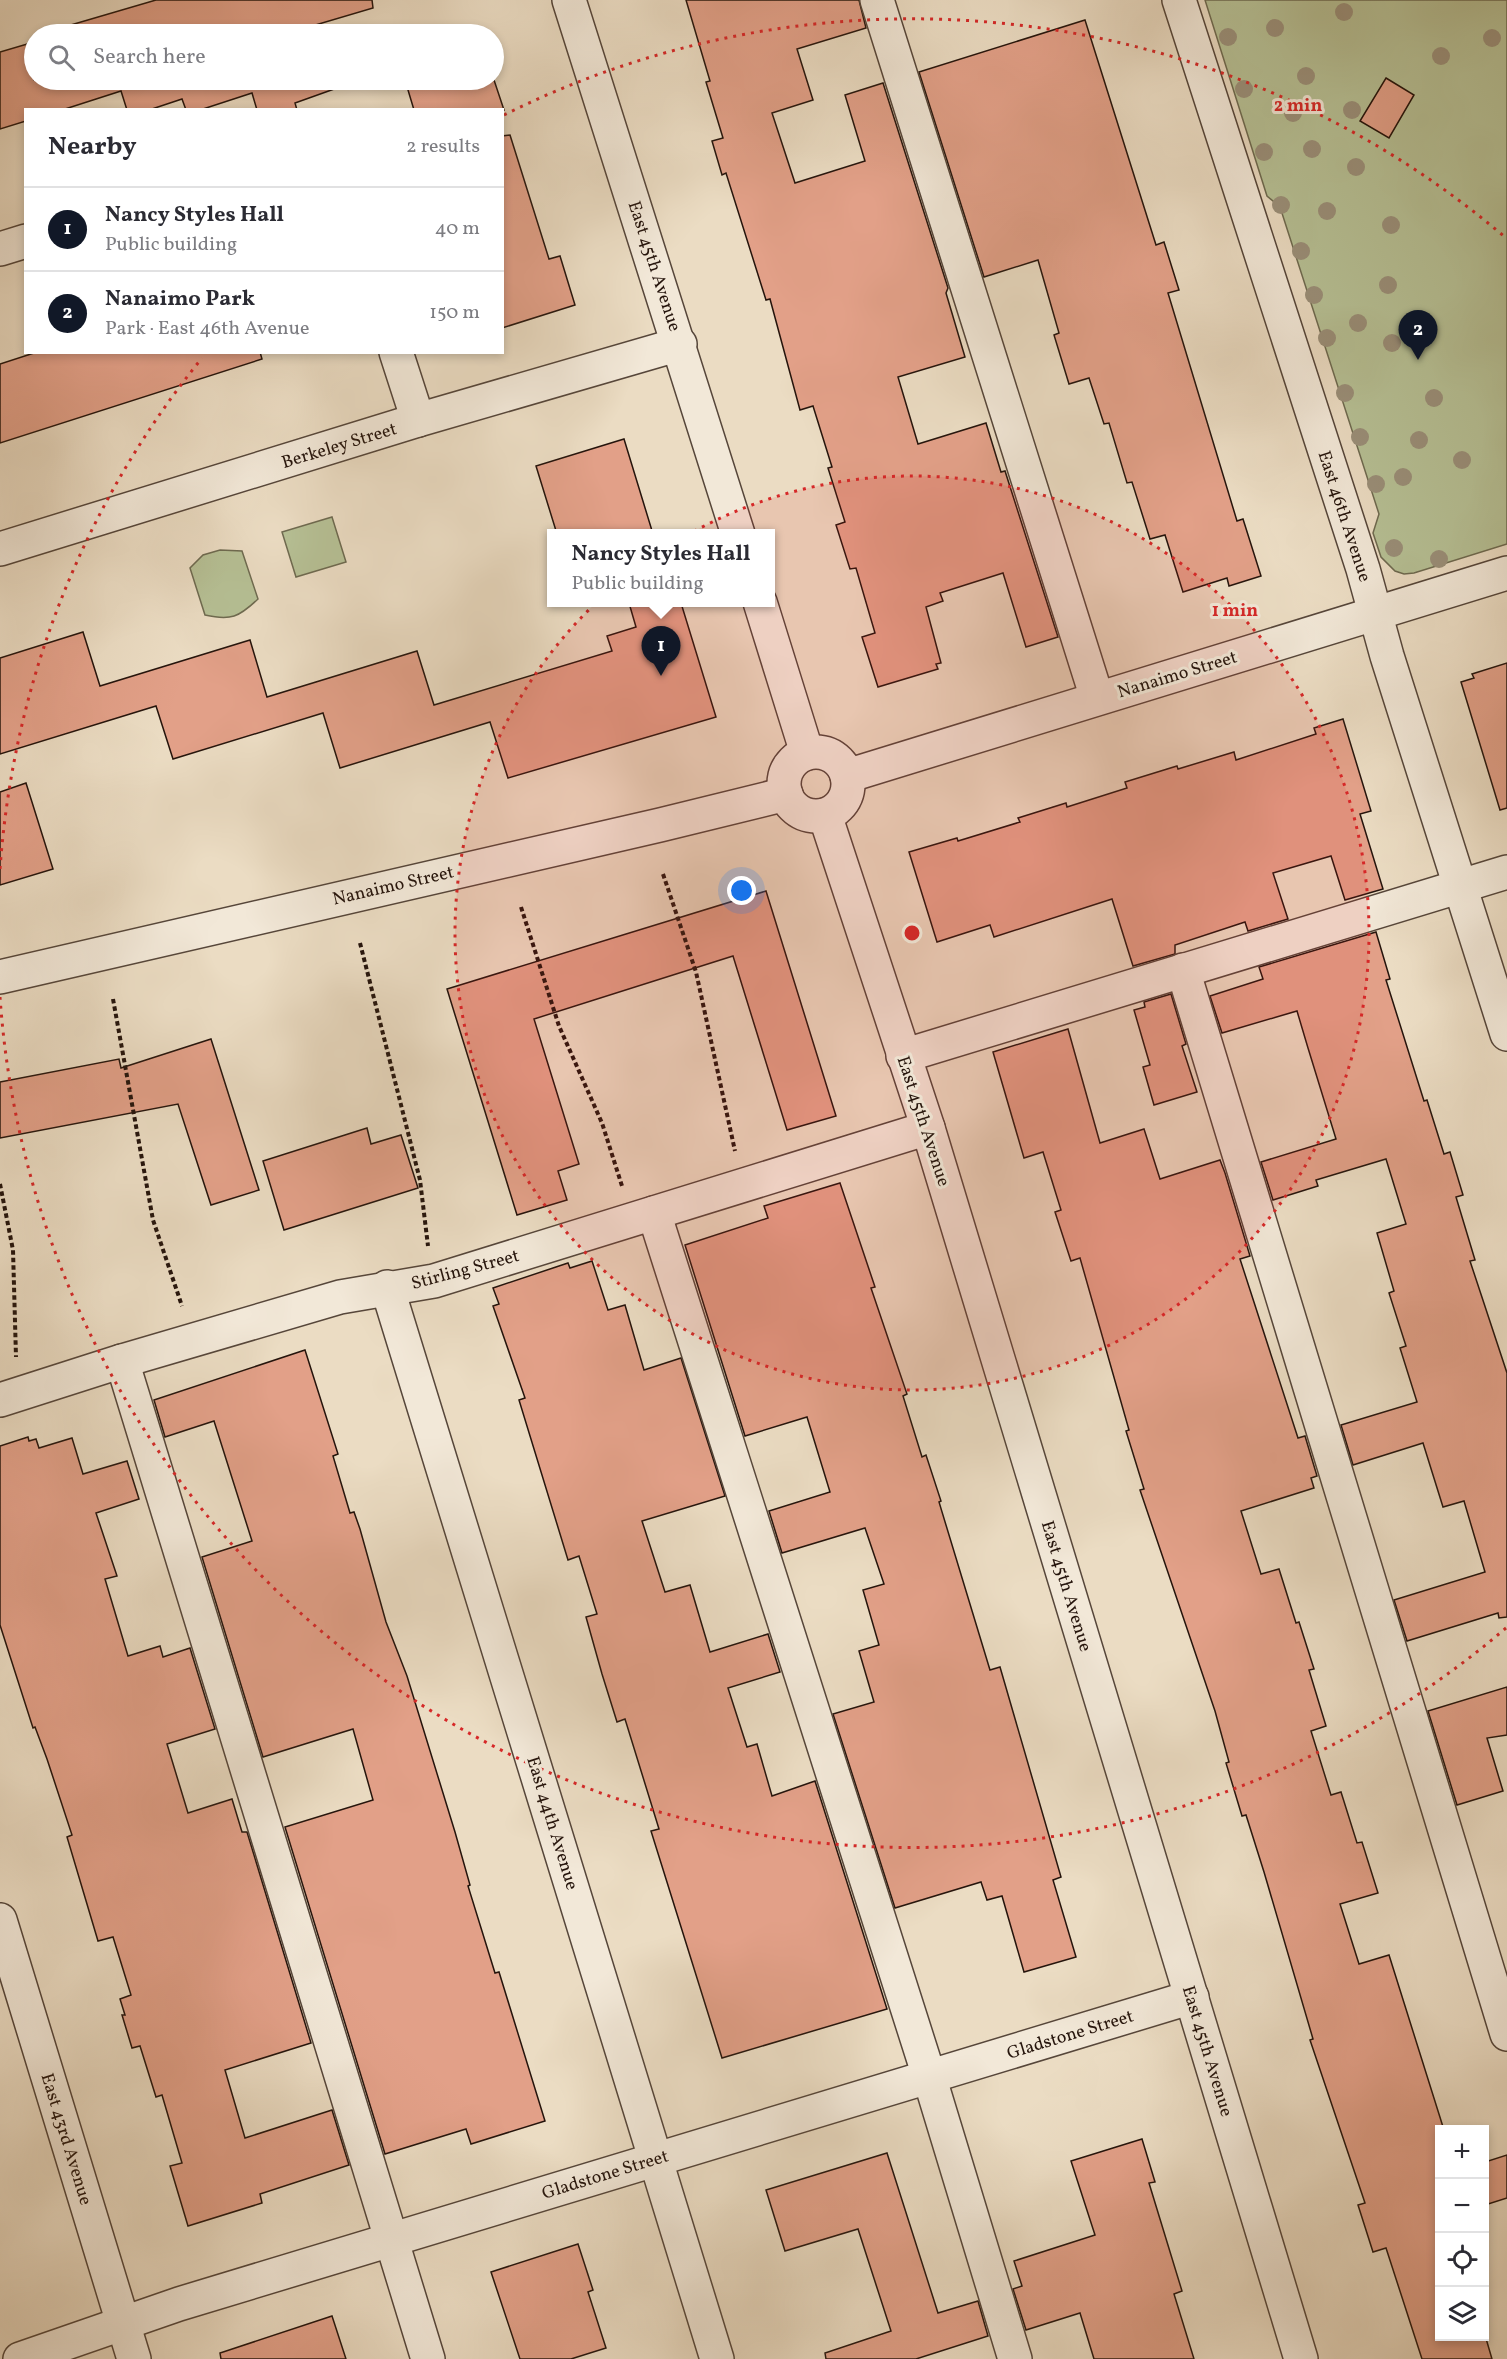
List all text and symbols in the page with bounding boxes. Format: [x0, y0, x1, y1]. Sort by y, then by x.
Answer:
search box [24, 24, 504, 90]
icon: search [45, 41, 78, 74]
text: Search here [93, 42, 206, 73]
text: 2 min [1274, 94, 1322, 119]
text: Nearby [48, 129, 137, 165]
text: 2 results [406, 133, 480, 161]
street label: East 45th Avenue [621, 198, 686, 335]
text: Nancy Styles Hall [105, 200, 284, 231]
text: 1 [63, 215, 72, 243]
text: 40 m [435, 215, 480, 243]
text: Public building [105, 231, 237, 259]
text: Nanaimo Park [105, 284, 255, 315]
text: 2 [62, 299, 73, 327]
text: 150 m [429, 299, 480, 327]
pin: 2 [1398, 310, 1438, 360]
text: Park · East 46th Avenue [105, 315, 310, 343]
street label: Berkeley Street [279, 417, 400, 476]
street label: East 46th Avenue [1311, 448, 1377, 585]
popup [547, 529, 775, 607]
text: Nancy Styles Hall [571, 539, 751, 570]
text: Public building [571, 570, 704, 598]
text: 1 min [1212, 599, 1258, 624]
pin: 1 [642, 626, 680, 676]
street label: Nanaimo Street [1115, 645, 1240, 705]
street label: Nanaimo Street [330, 860, 456, 913]
your location [727, 876, 756, 905]
centre of rings [902, 923, 922, 943]
street label: East 45th Avenue [890, 1053, 955, 1190]
street label: Stirling Street [409, 1244, 522, 1297]
street label: East 45th Avenue [1034, 1518, 1097, 1655]
street label: East 44th Avenue [519, 1754, 584, 1893]
street label: East 45th Avenue [1175, 1983, 1238, 2120]
street label: Gladstone Street [1004, 2004, 1137, 2067]
street label: East 43rd Avenue [34, 2070, 98, 2209]
map controls [1435, 2125, 1489, 2341]
button: + [1435, 2125, 1489, 2179]
street label: Gladstone Street [539, 2144, 672, 2207]
button: − [1435, 2179, 1489, 2233]
button: locate [1435, 2233, 1489, 2287]
button: layers [1435, 2287, 1489, 2341]

